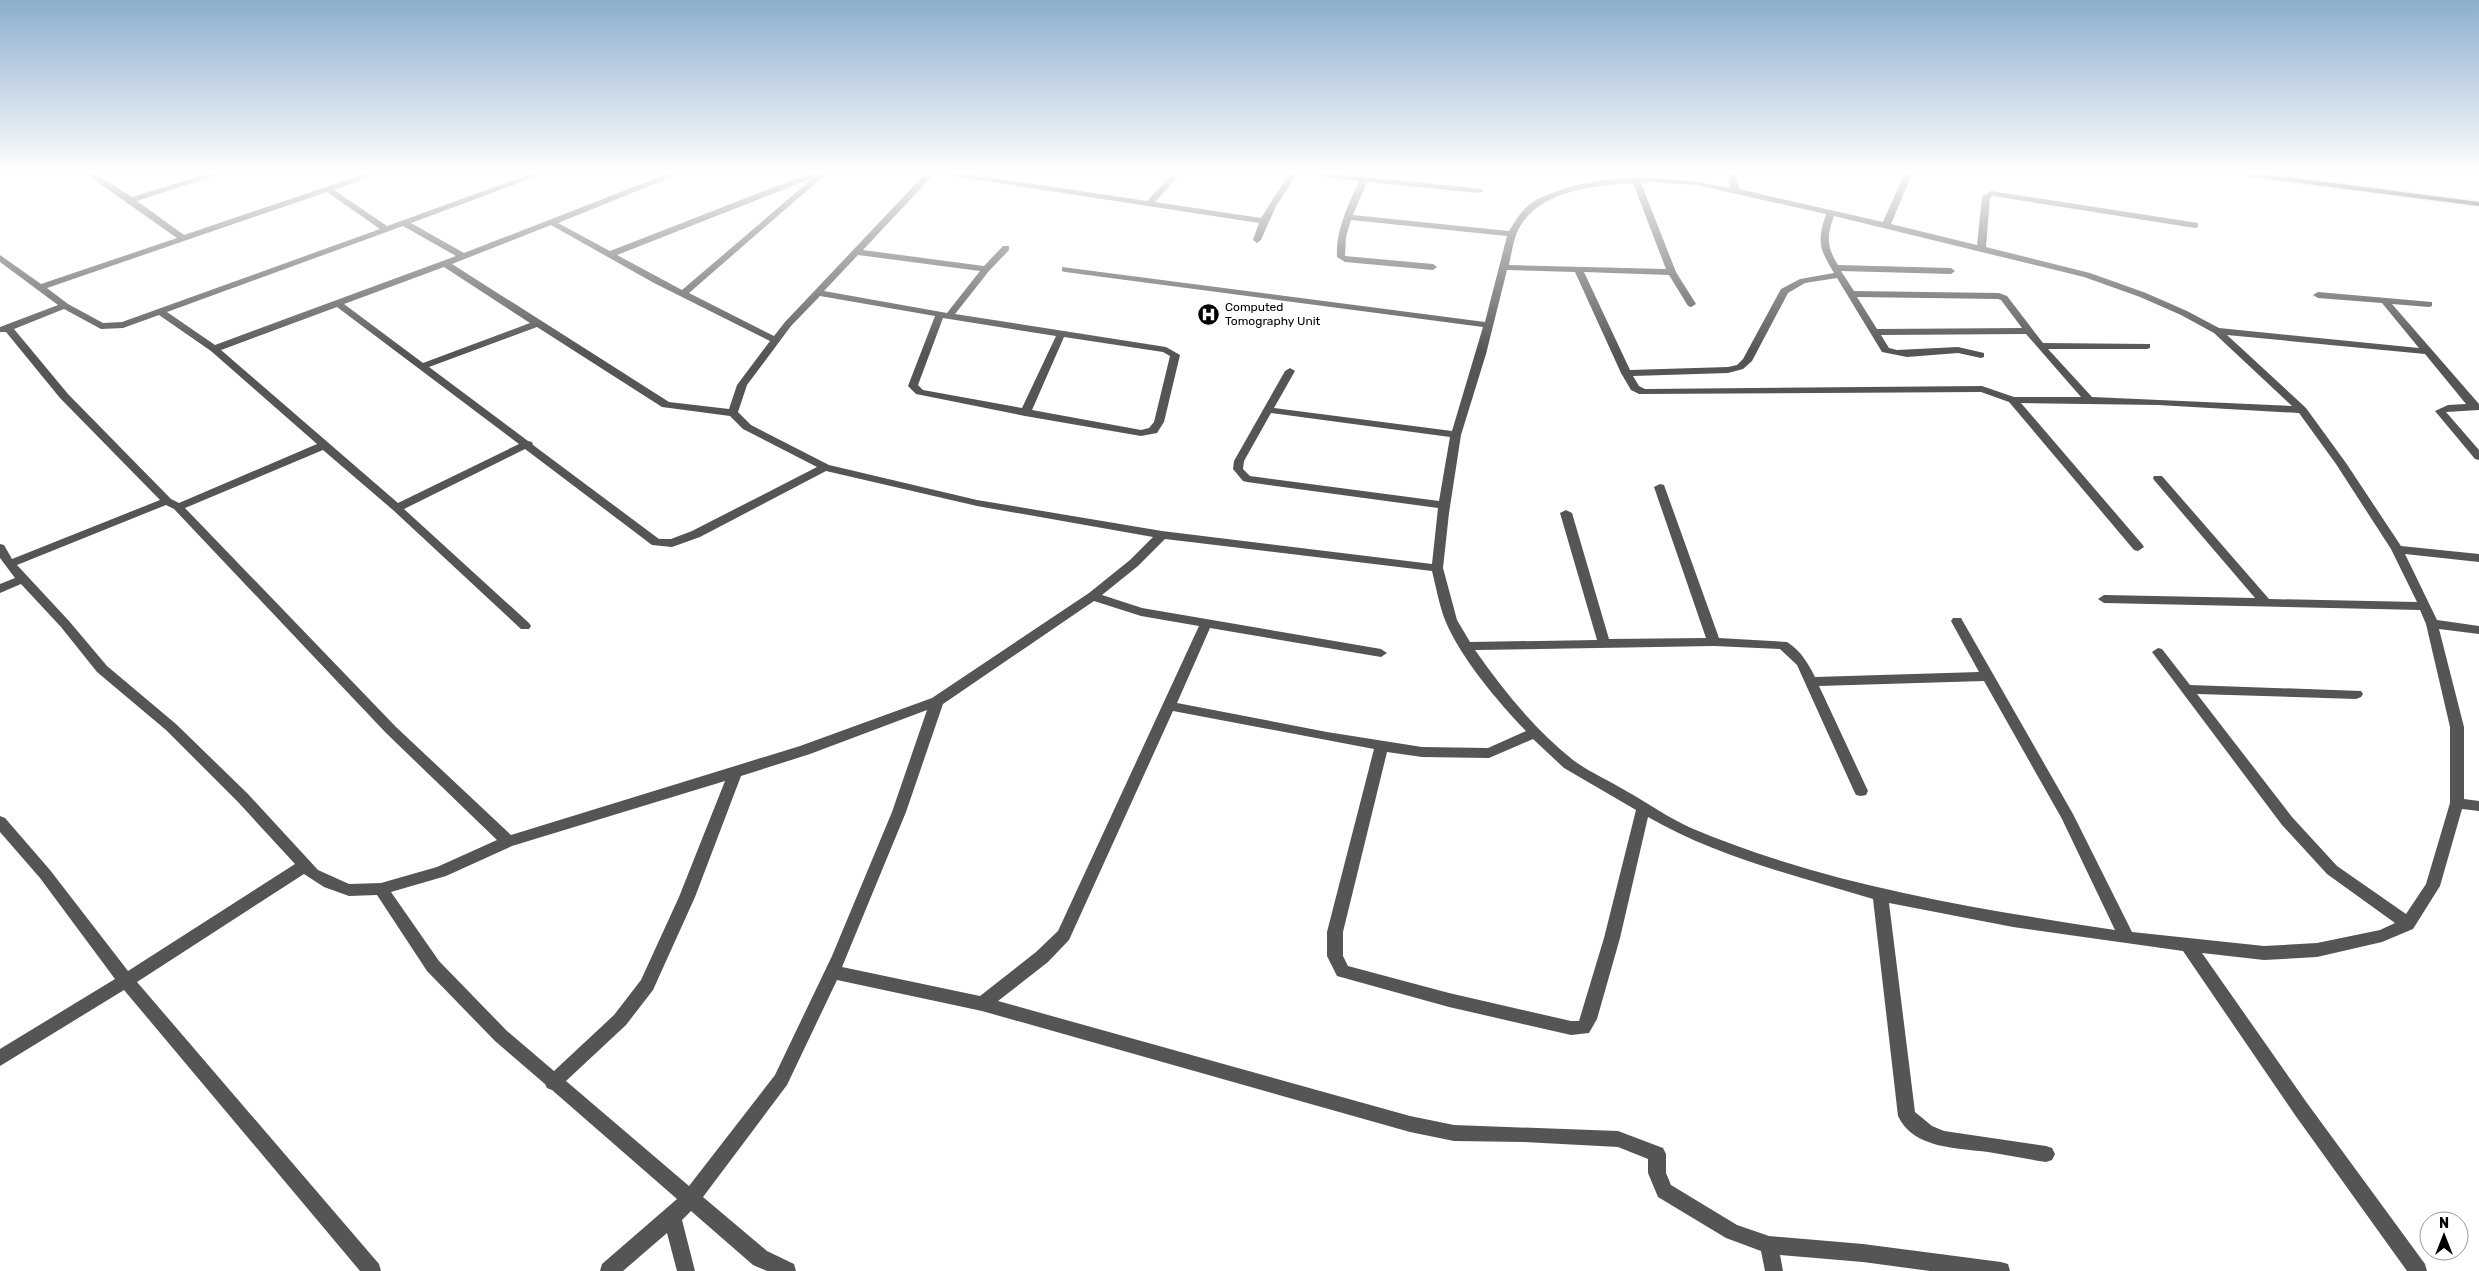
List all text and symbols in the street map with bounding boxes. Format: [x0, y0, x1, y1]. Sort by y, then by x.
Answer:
place label: Computed Tomography Unit [1225, 300, 1321, 328]
hospital icon: Computed Tomography Unit [1197, 302, 1221, 326]
north arrow [2419, 1211, 2469, 1261]
text: N [2439, 1215, 2449, 1232]

